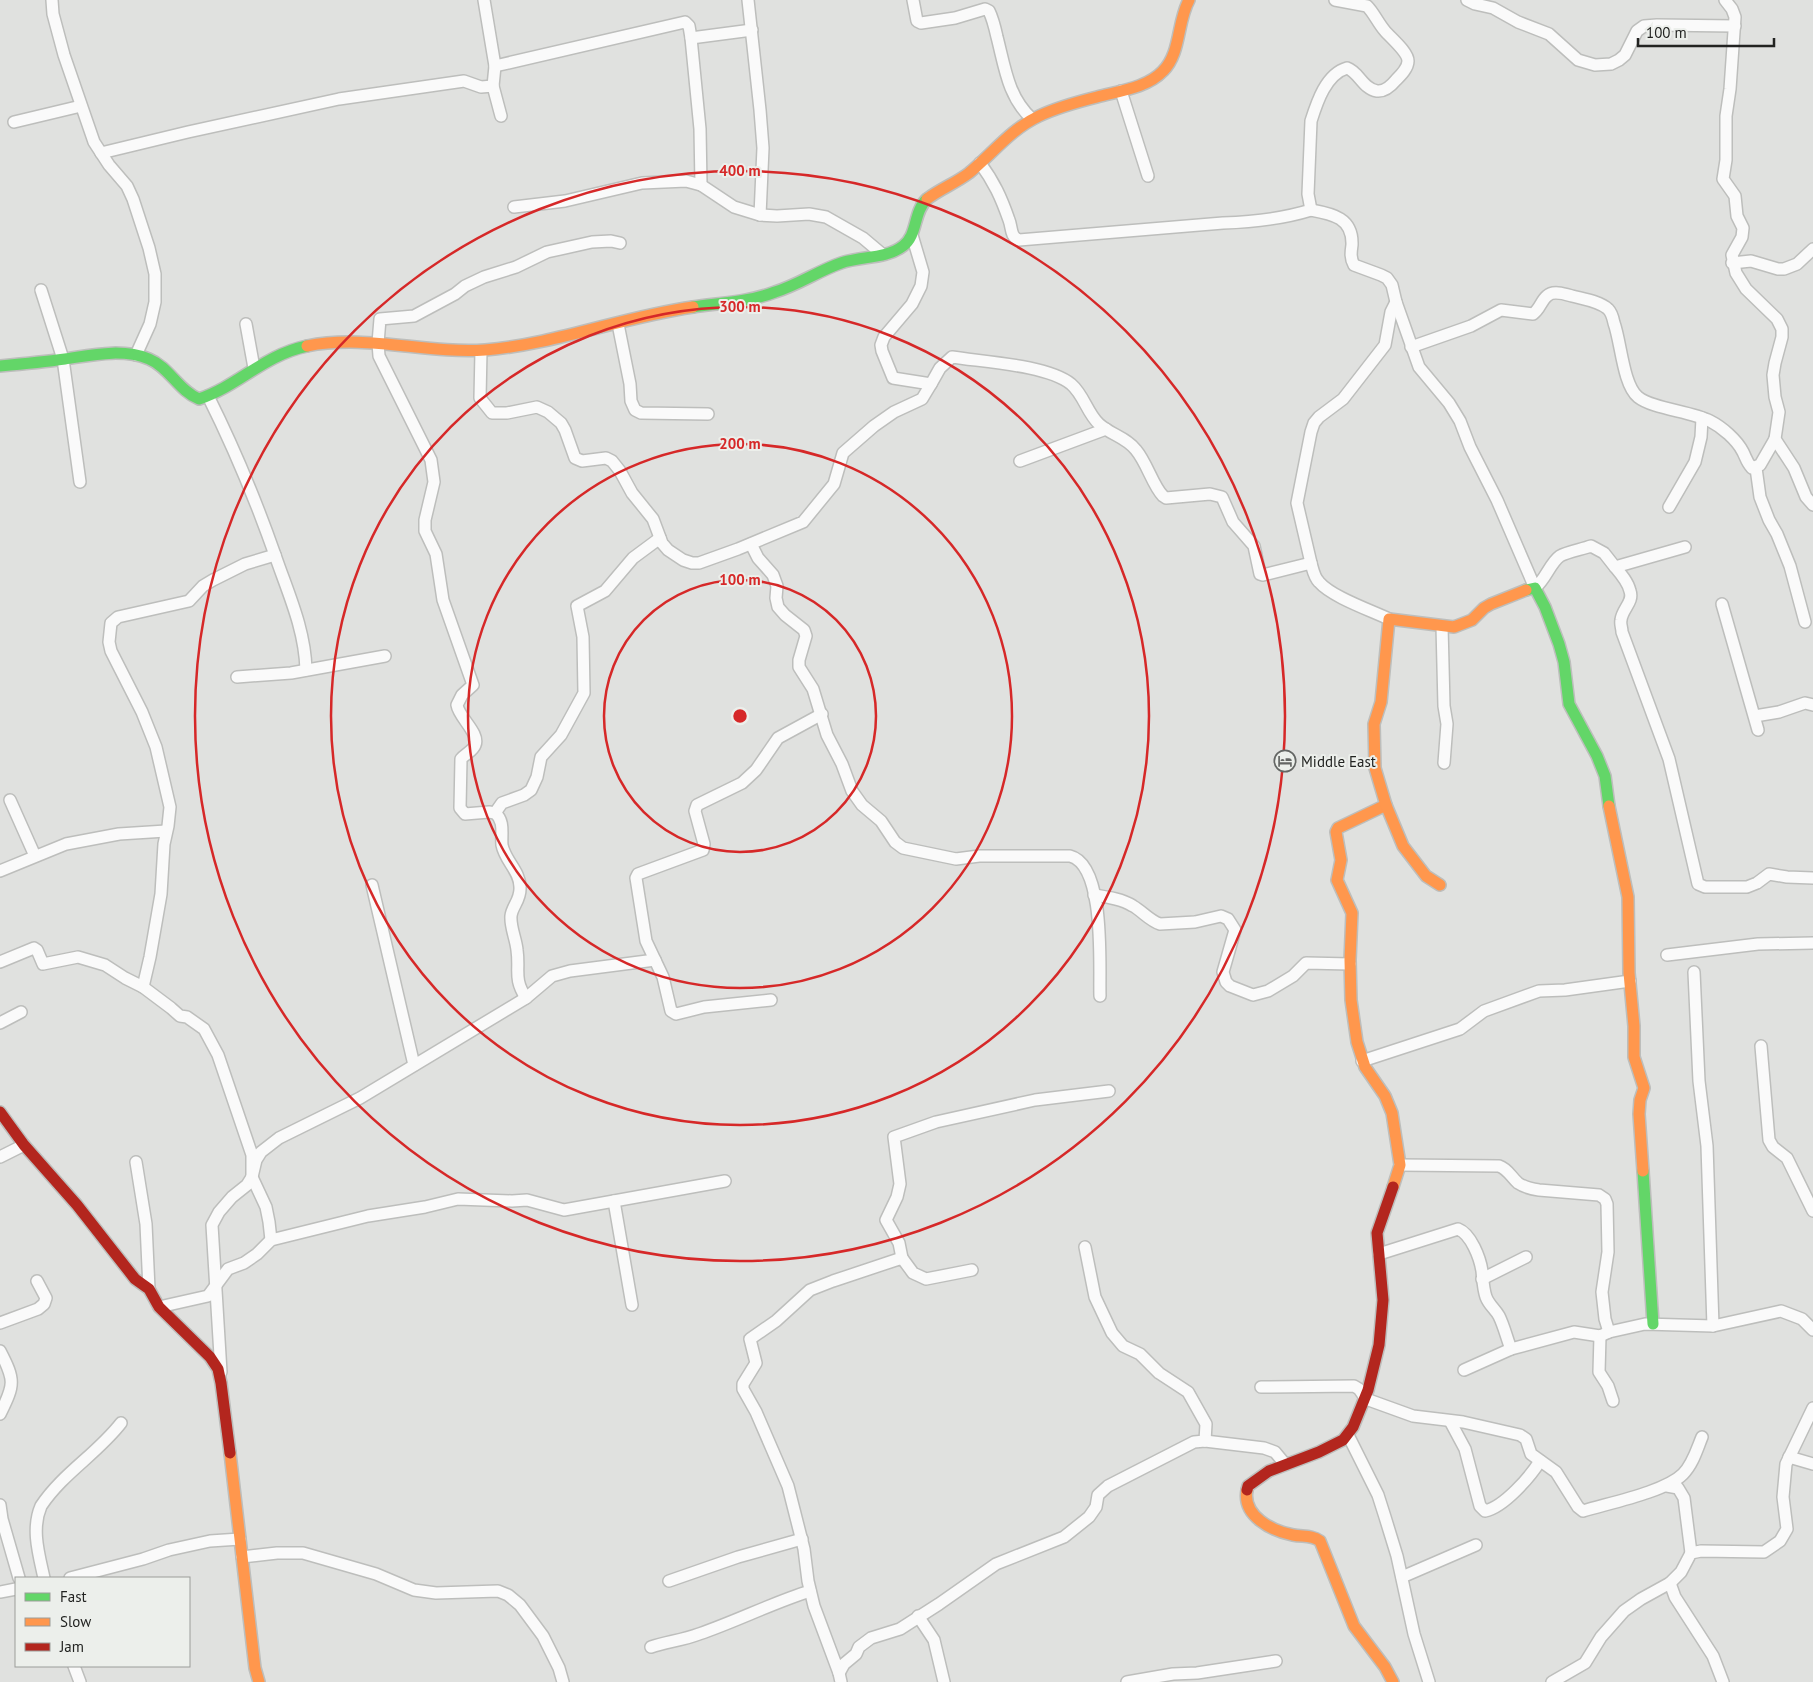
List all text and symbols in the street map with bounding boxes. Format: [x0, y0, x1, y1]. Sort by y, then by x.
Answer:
scale bar [1638, 15, 1774, 47]
text: 100 m [1646, 23, 1687, 42]
text: 400 m [719, 161, 761, 180]
text: 300 m [719, 297, 761, 316]
text: 200 m [719, 434, 761, 453]
text: 100 m [719, 570, 761, 589]
centre of rings [731, 707, 749, 725]
hotel icon: Middle East [1273, 749, 1297, 773]
place label: Middle East [1301, 752, 1376, 771]
legend [15, 1577, 190, 1667]
text: Fast [60, 1587, 87, 1606]
text: Slow [60, 1612, 91, 1631]
text: Jam [59, 1637, 84, 1656]

